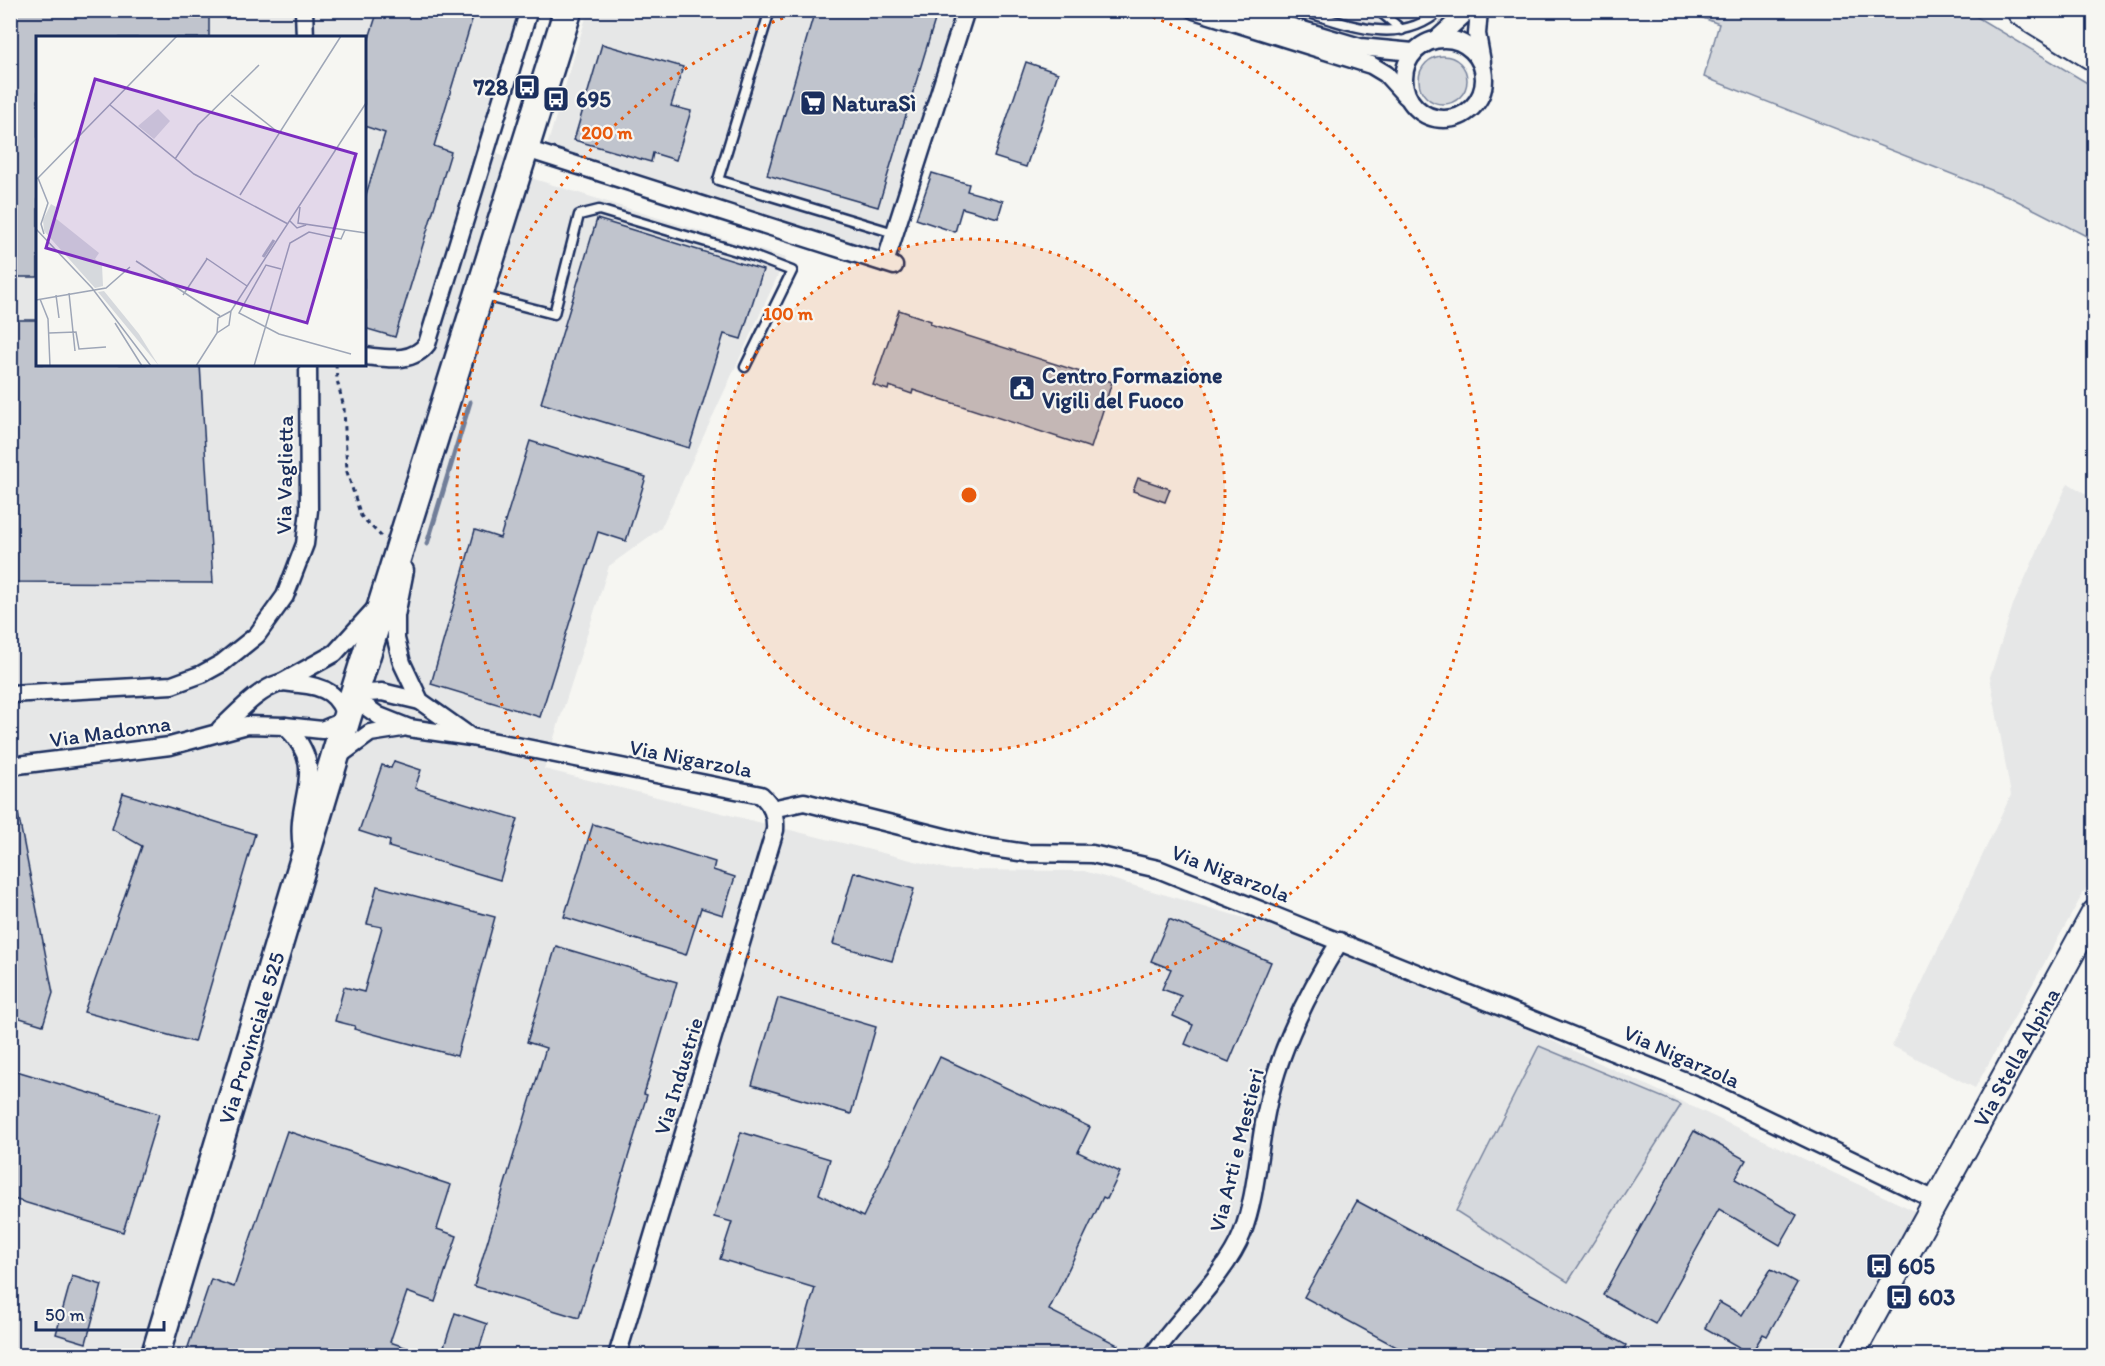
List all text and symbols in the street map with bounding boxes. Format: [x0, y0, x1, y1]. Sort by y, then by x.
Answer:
inset map [36, 36, 366, 366]
bus stop icon: 728 [512, 72, 542, 102]
place label: 728 [472, 74, 508, 101]
bus stop icon: 695 [541, 84, 571, 114]
place label: 695 [576, 86, 611, 113]
supermarket icon: NaturaSì [798, 88, 828, 118]
place label: NaturaSì [832, 90, 916, 117]
text: 200 m [582, 122, 633, 144]
text: 100 m [763, 303, 814, 325]
place label: Centro Formazione Vigili del Fuoco [1042, 362, 1222, 414]
public building icon: Centro Formazione Vigili del Fuoco [1007, 373, 1037, 403]
street label: Via Vaglietta [270, 414, 299, 535]
centre of rings [959, 485, 979, 505]
street label: Via Madonna [48, 710, 173, 753]
street label: Via Nigarzola [627, 733, 755, 784]
street label: Via Nigarzola [1168, 838, 1294, 909]
street label: Via Provinciale 525 [212, 949, 291, 1128]
street label: Via Stella Alpina [1967, 982, 2066, 1132]
street label: Via Industrie [648, 1014, 709, 1138]
street label: Via Nigarzola [1619, 1019, 1745, 1094]
street label: Via Arti e Mestieri [1203, 1066, 1270, 1235]
bus stop icon: 605 [1864, 1251, 1894, 1281]
place label: 605 [1898, 1253, 1935, 1280]
bus stop icon: 603 [1884, 1282, 1914, 1312]
place label: 603 [1918, 1284, 1955, 1311]
scale bar [36, 1294, 164, 1332]
text: 50 m [45, 1304, 85, 1326]

